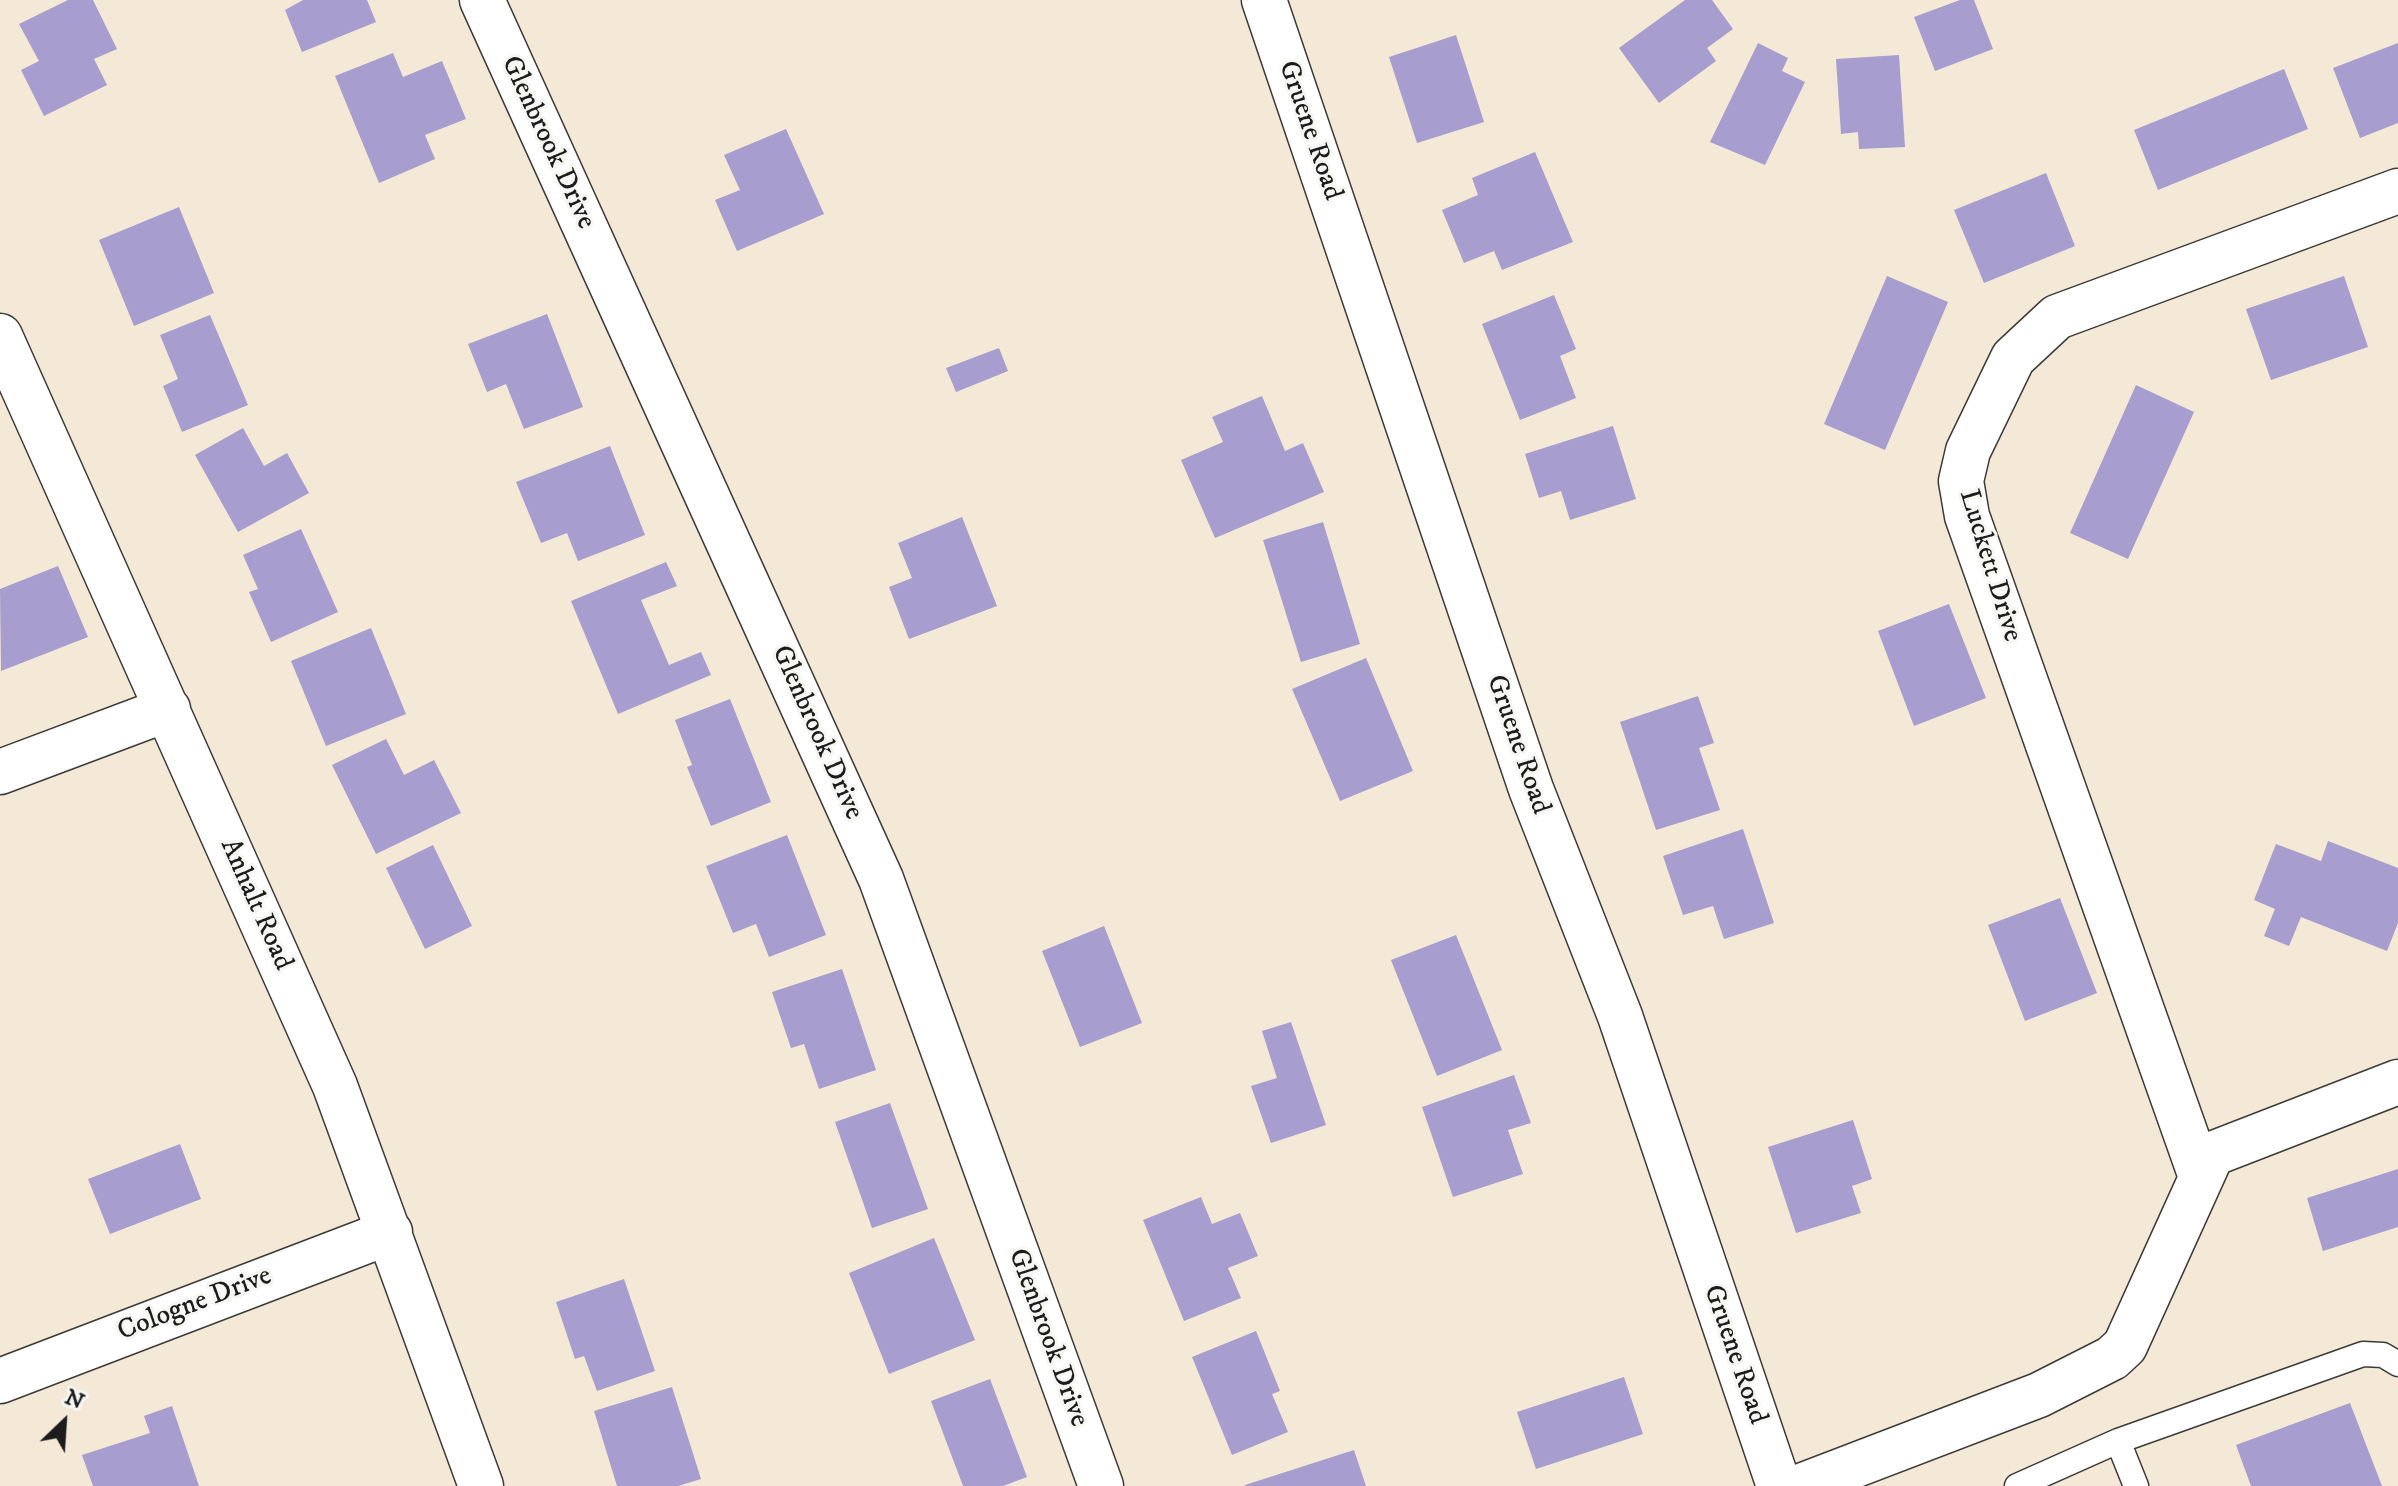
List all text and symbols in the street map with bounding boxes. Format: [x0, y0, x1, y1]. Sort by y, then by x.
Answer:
street label: Glenbrook Drive [492, 51, 602, 235]
street label: Gruene Road [1269, 57, 1349, 205]
street label: Luckett Drive [1950, 486, 2028, 646]
street label: Glenbrook Drive [763, 641, 869, 825]
street label: Gruene Road [1477, 671, 1557, 819]
street label: Anhalt Road [211, 834, 299, 976]
street label: Glenbrook Drive [999, 1244, 1095, 1432]
street label: Cologne Drive [113, 1260, 277, 1350]
street label: Gruene Road [1694, 1281, 1774, 1429]
north arrow [24, 1382, 104, 1462]
text: N [60, 1384, 88, 1416]

